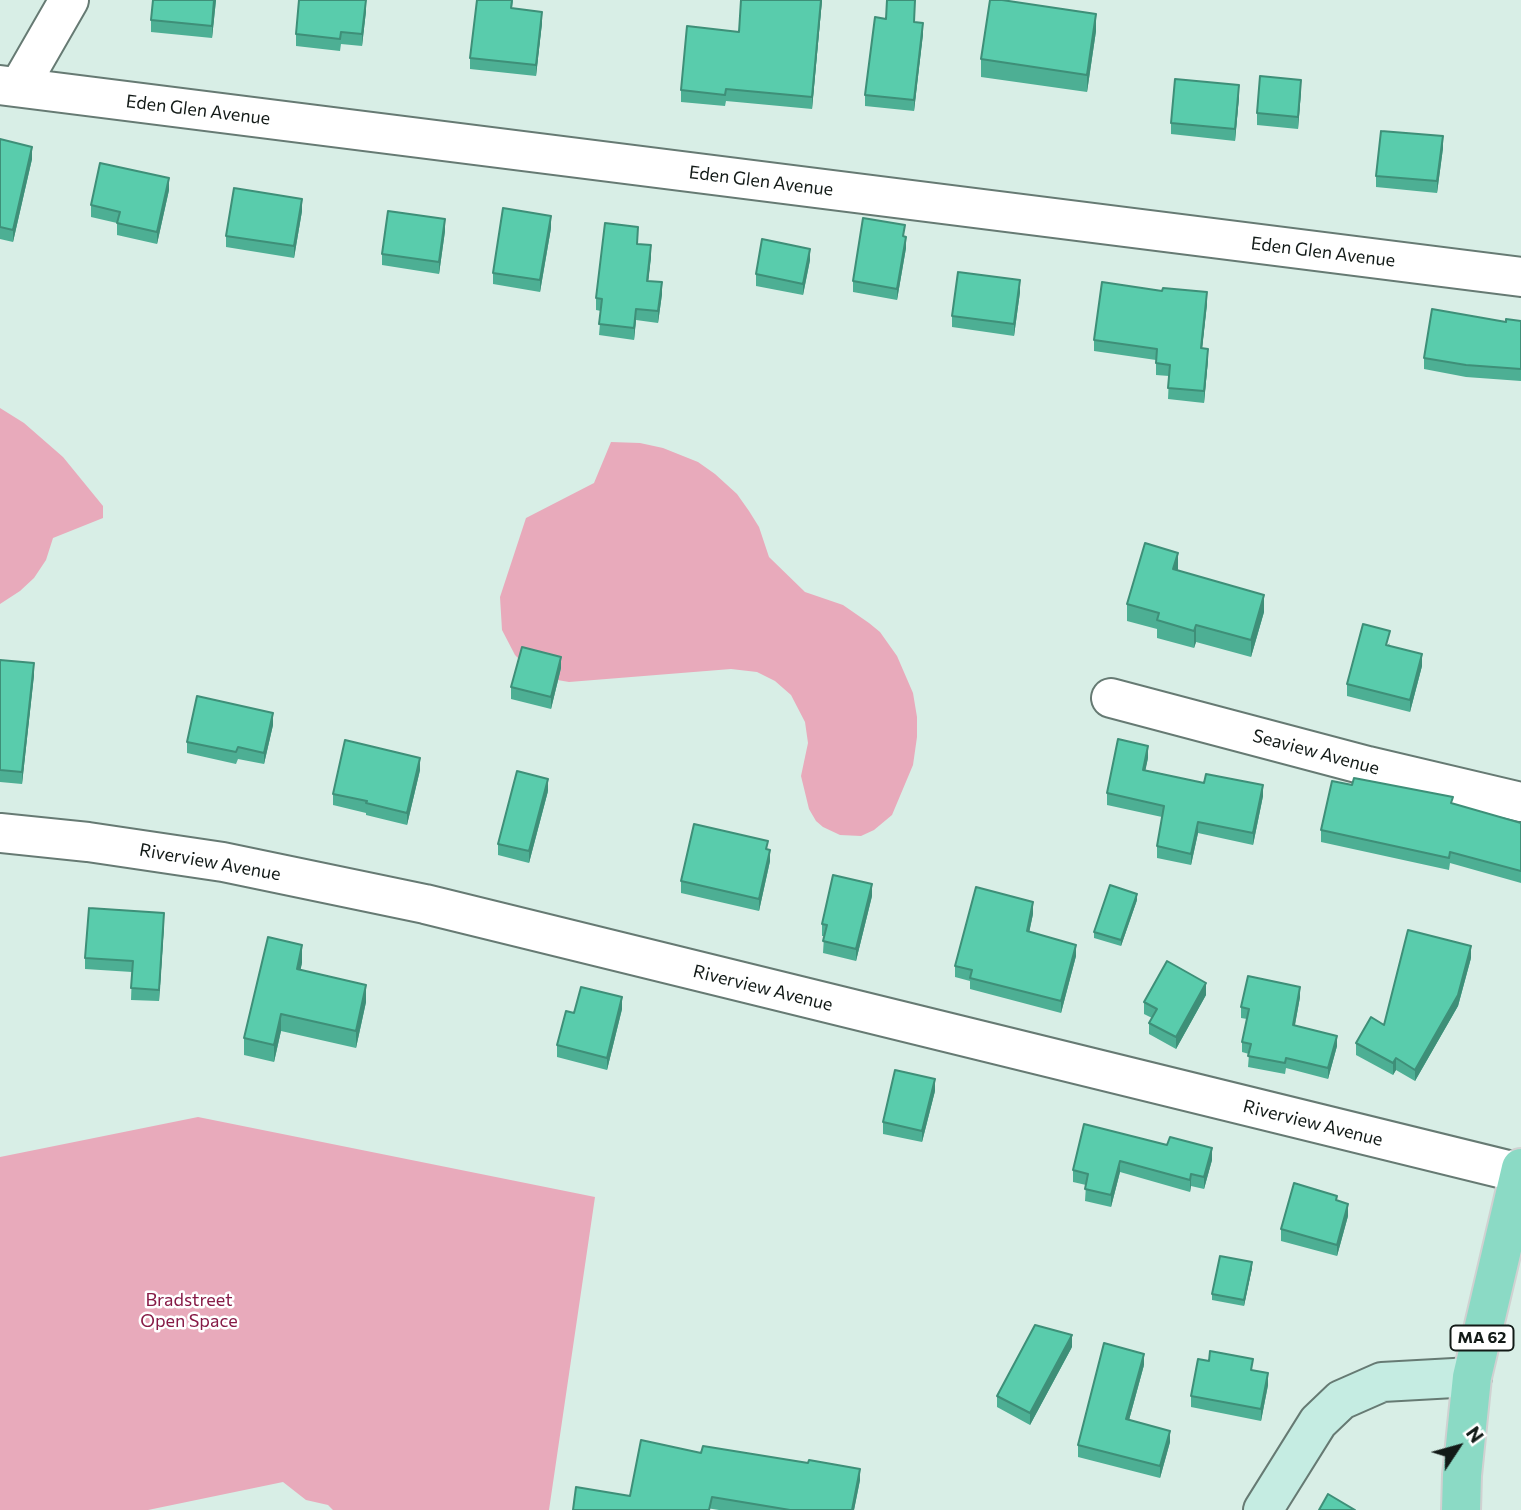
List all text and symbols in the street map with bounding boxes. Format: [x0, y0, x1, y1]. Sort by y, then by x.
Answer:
street label: Eden Glen Avenue [125, 90, 271, 130]
street label: Eden Glen Avenue [688, 161, 834, 201]
street label: Eden Glen Avenue [1250, 232, 1396, 272]
street label: Seaview Avenue [1250, 725, 1382, 779]
street label: Riverview Avenue [138, 839, 282, 885]
street label: Riverview Avenue [691, 960, 835, 1016]
street label: Riverview Avenue [1241, 1095, 1385, 1151]
park label: Bradstreet Open Space [140, 1289, 238, 1332]
road number: MA 62 [1450, 1326, 1514, 1350]
north arrow [1423, 1412, 1493, 1482]
text: N [1462, 1422, 1489, 1447]

